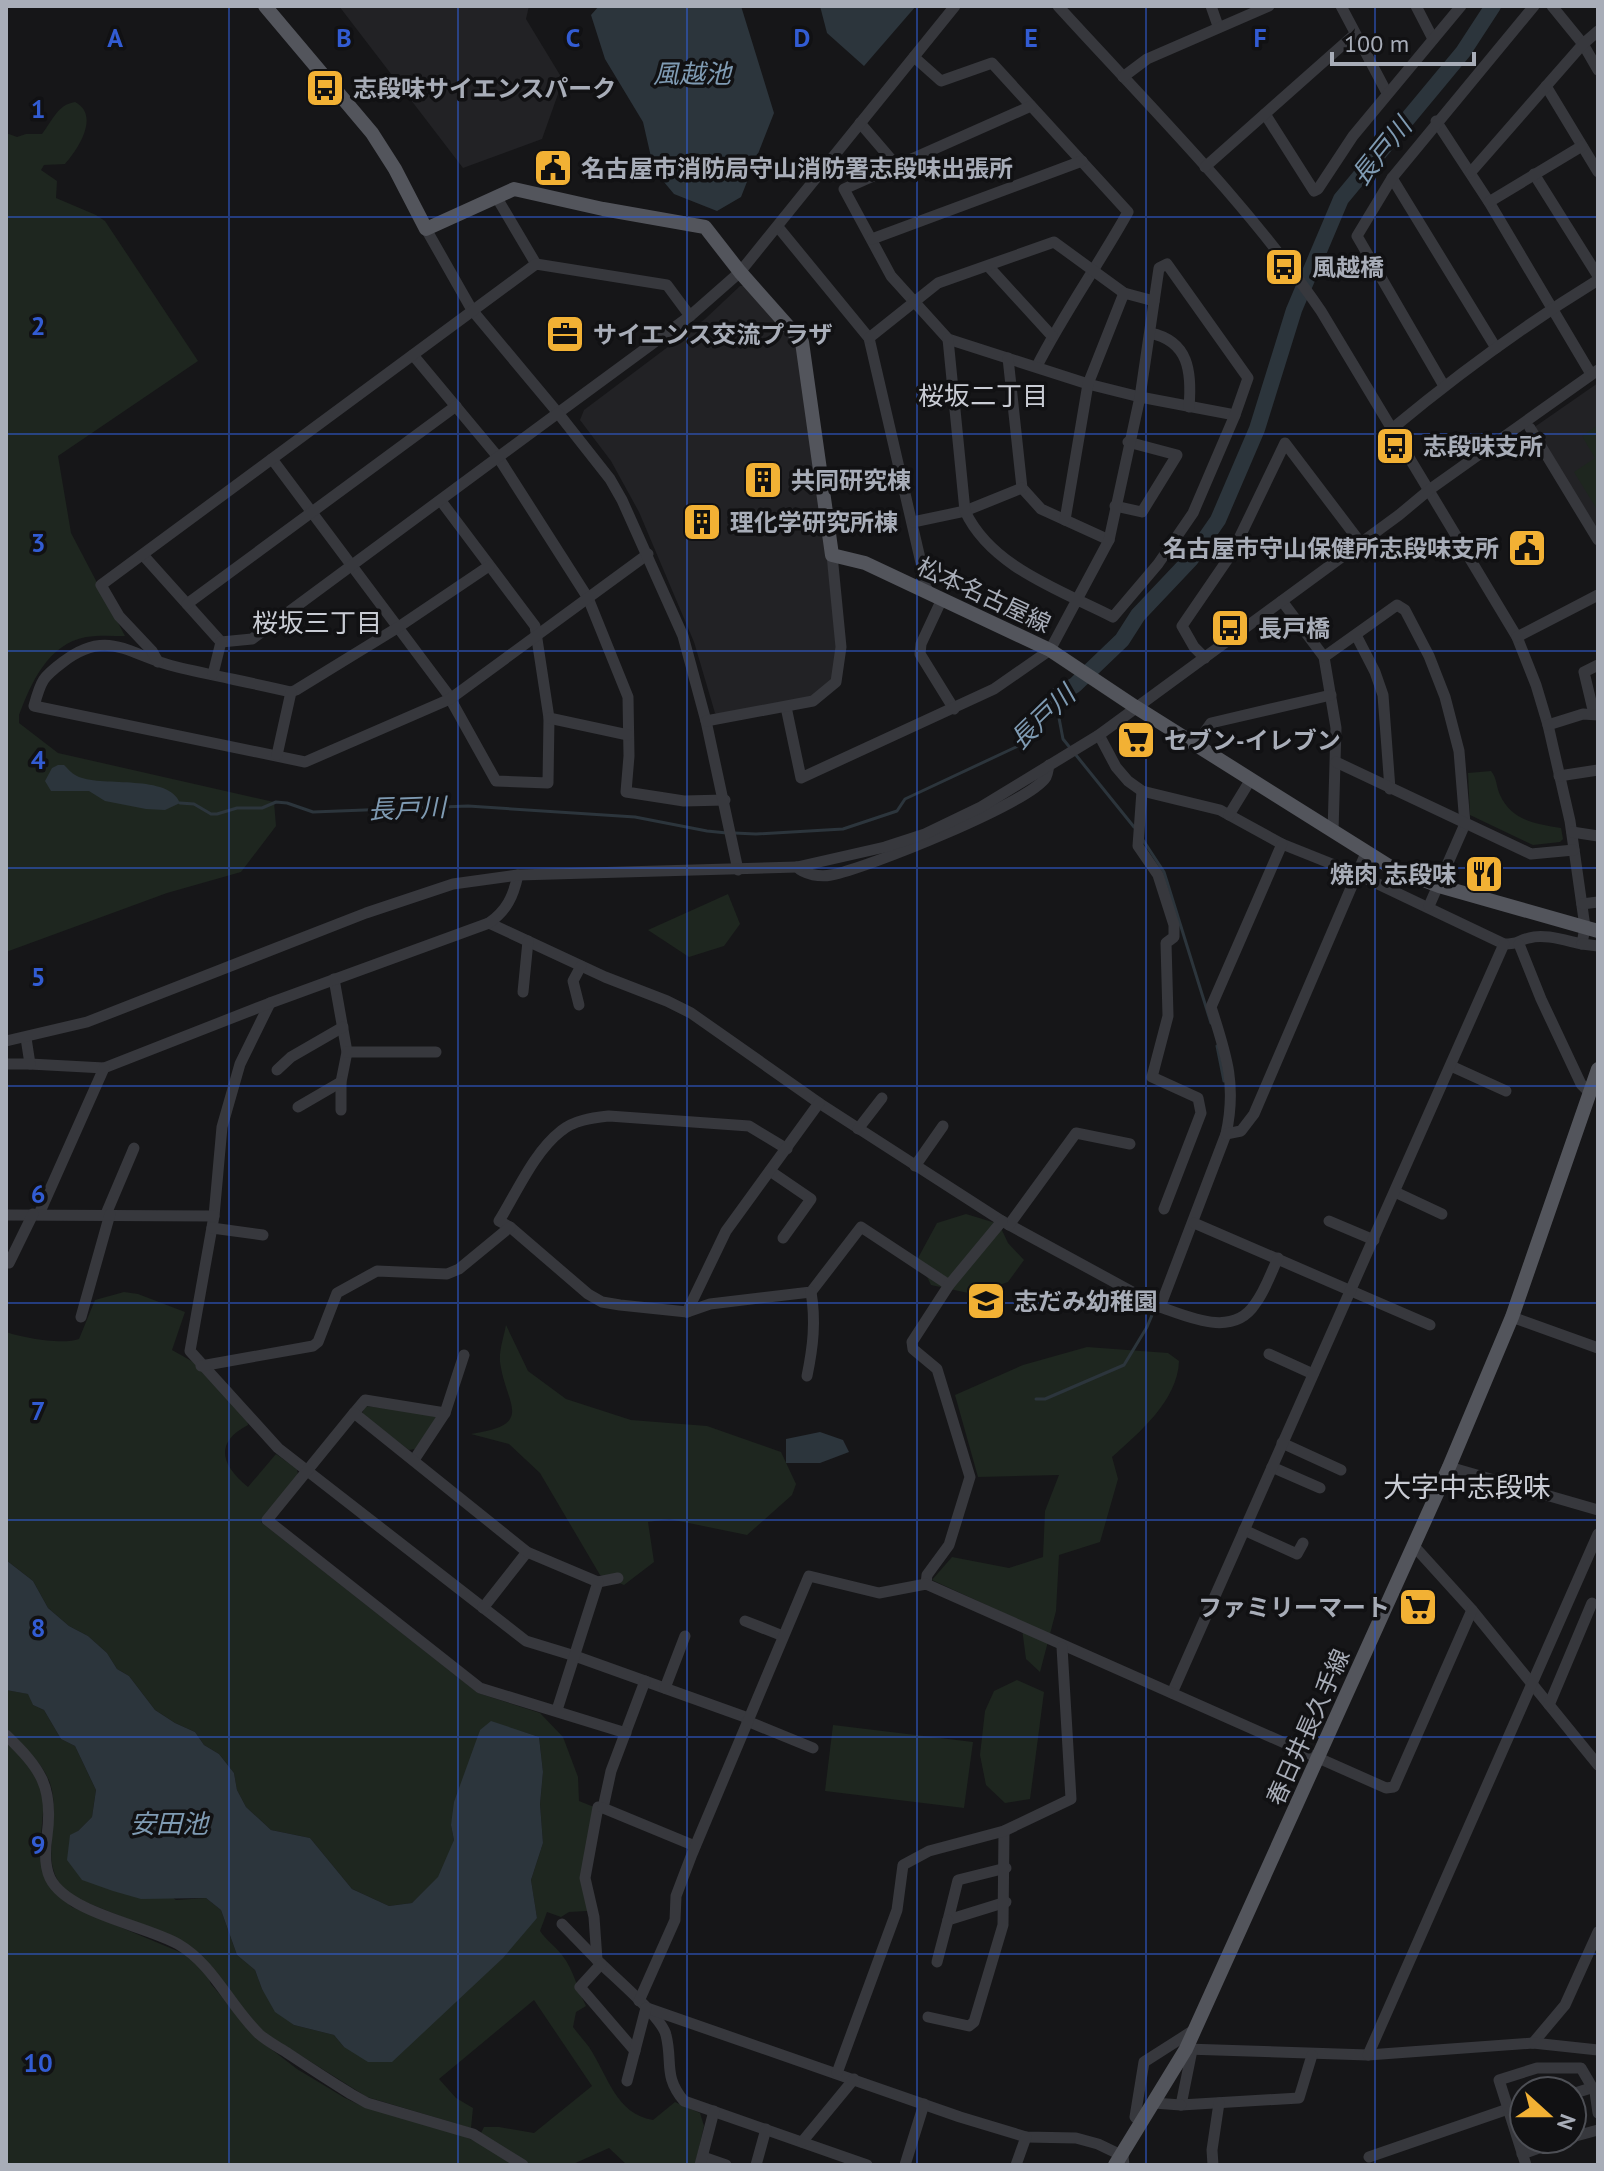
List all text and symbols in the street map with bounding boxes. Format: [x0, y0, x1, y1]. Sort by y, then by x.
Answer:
scale bar [1332, 16, 1474, 66]
text: A [107, 21, 123, 54]
text: B [336, 21, 352, 54]
text: C [566, 21, 580, 54]
text: D [794, 21, 810, 54]
text: E [1024, 21, 1038, 54]
text: F [1253, 21, 1267, 54]
text: 100 m [1344, 28, 1409, 59]
water label: 風越池 [653, 57, 734, 90]
bus stop icon: 志段味サイエンスパーク [304, 67, 346, 109]
place label: 志段味サイエンスパーク [353, 73, 616, 104]
text: 1 [31, 92, 45, 125]
water label: 長戸川 [1344, 108, 1420, 192]
public building icon: 名古屋市消防局守山消防署志段味出張所 [532, 147, 574, 189]
place label: 名古屋市消防局守山消防署志段味出張所 [581, 153, 1013, 184]
bus stop icon: 風越橋 [1263, 246, 1305, 288]
place label: 風越橋 [1312, 252, 1384, 283]
text: 2 [31, 309, 45, 342]
office icon: サイエンス交流プラザ [544, 313, 586, 355]
place label: サイエンス交流プラザ [593, 319, 832, 350]
district label: 桜坂二丁目 [918, 379, 1048, 412]
bus stop icon: 志段味支所 [1374, 425, 1416, 467]
place label: 志段味支所 [1423, 431, 1543, 462]
building icon: 共同研究棟 [742, 459, 784, 501]
place label: 共同研究棟 [791, 465, 911, 496]
building icon: 理化学研究所棟 [681, 501, 723, 543]
place label: 理化学研究所棟 [730, 507, 898, 538]
text: 3 [31, 526, 45, 559]
public building icon: 名古屋市守山保健所志段味支所 [1506, 527, 1548, 569]
place label: 名古屋市守山保健所志段味支所 [1163, 533, 1499, 564]
street label: 松本名古屋線 [912, 551, 1056, 639]
district label: 桜坂三丁目 [252, 606, 382, 639]
bus stop icon: 長戸橋 [1209, 607, 1251, 649]
place label: 長戸橋 [1258, 613, 1330, 644]
water label: 長戸川 [1002, 676, 1084, 756]
supermarket icon: セブン-イレブン [1115, 719, 1157, 761]
place label: セブン-イレブン [1164, 725, 1341, 756]
text: 4 [31, 743, 46, 776]
water label: 長戸川 [367, 790, 450, 826]
restaurant icon: 焼肉 志段味 [1463, 853, 1505, 895]
place label: 焼肉 志段味 [1330, 859, 1456, 890]
text: 5 [31, 960, 45, 993]
text: 6 [31, 1177, 45, 1210]
school or university icon: 志だみ幼稚園 [965, 1280, 1007, 1322]
place label: 志だみ幼稚園 [1014, 1286, 1158, 1317]
text: 7 [31, 1394, 45, 1427]
district label: 大字中志段味 [1383, 1468, 1551, 1505]
supermarket icon: ファミリーマート [1397, 1586, 1439, 1628]
place label: ファミリーマート [1198, 1592, 1390, 1623]
text: 8 [31, 1611, 45, 1644]
street label: 春日井長久手線 [1260, 1644, 1356, 1810]
water label: 安田池 [130, 1807, 211, 1840]
text: 9 [31, 1828, 45, 1861]
text: 10 [23, 2046, 53, 2079]
north arrow [1508, 2075, 1588, 2155]
text: N [1551, 2110, 1582, 2134]

